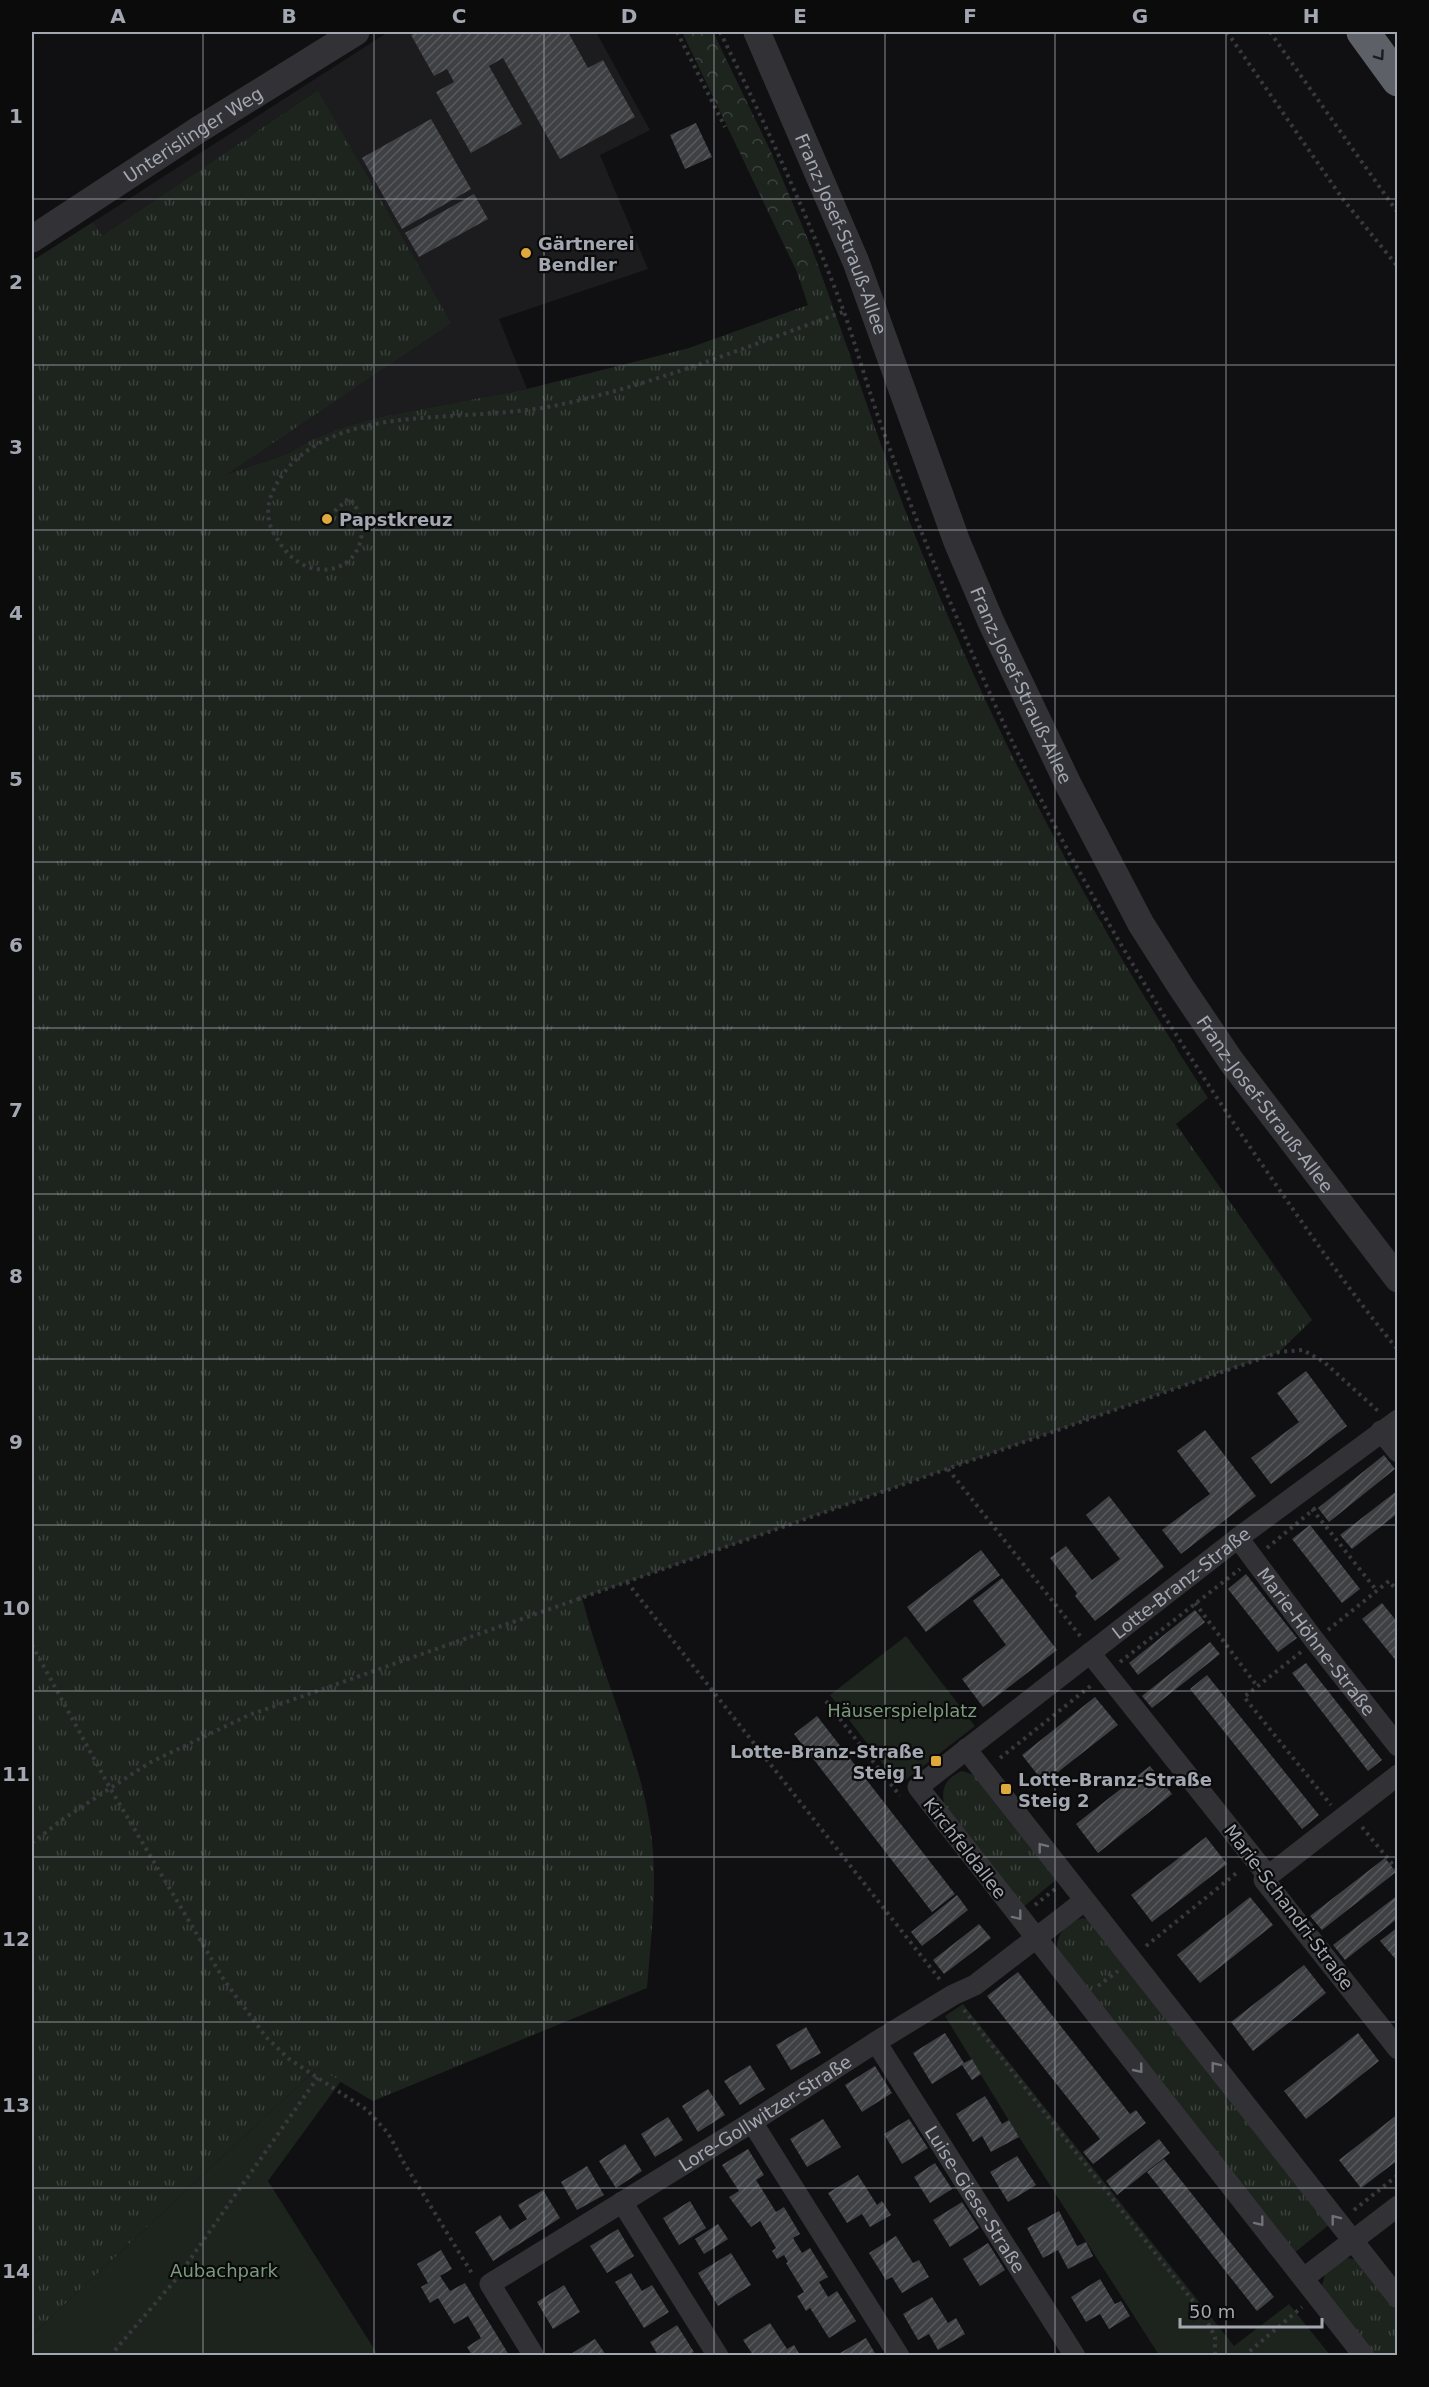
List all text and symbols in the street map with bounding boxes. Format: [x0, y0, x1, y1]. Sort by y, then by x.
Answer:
text: A [110, 4, 126, 28]
text: B [281, 4, 297, 28]
text: C [452, 4, 466, 28]
text: D [621, 4, 637, 28]
text: E [793, 4, 807, 28]
text: F [963, 4, 977, 28]
text: G [1132, 4, 1148, 28]
text: H [1303, 4, 1319, 28]
one-way arrow [1373, 49, 1384, 60]
street label: Unterislinger Weg [119, 82, 266, 187]
text: 1 [9, 104, 23, 128]
street label: Franz-Josef-Strauß-Allee [791, 130, 892, 337]
place label: Gärtnerei Bendler [538, 233, 635, 275]
marker: Gärtnerei Bendler [519, 246, 533, 260]
text: 2 [9, 270, 23, 294]
text: 3 [9, 435, 23, 459]
place label: Papstkreuz [339, 509, 452, 530]
marker: Papstkreuz [320, 512, 334, 526]
street label: Franz-Josef-Strauß-Allee [967, 583, 1077, 787]
text: 4 [9, 601, 23, 625]
text: 5 [9, 767, 23, 791]
text: 6 [9, 933, 23, 957]
street label: Franz-Josef-Strauß-Allee [1193, 1011, 1338, 1196]
text: 7 [9, 1098, 23, 1122]
text: 8 [9, 1264, 23, 1288]
text: 9 [9, 1430, 23, 1454]
street label: Lotte-Branz-Straße [1108, 1522, 1254, 1643]
street label: Marie-Höhne-Straße [1253, 1563, 1380, 1720]
text: 10 [2, 1596, 30, 1620]
park label: Häuserspielplatz [827, 1700, 977, 1721]
place label: Lotte-Branz-Straße Steig 1 [730, 1741, 924, 1783]
marker: Lotte-Branz-Straße Steig 1 [929, 1754, 943, 1768]
text: 11 [2, 1762, 30, 1786]
place label: Lotte-Branz-Straße Steig 2 [1018, 1769, 1212, 1811]
marker: Lotte-Branz-Straße Steig 2 [999, 1782, 1013, 1796]
street label: Kirchfeldallee [919, 1793, 1011, 1903]
street label: Marie-Schandri-Straße [1220, 1820, 1358, 1994]
one-way arrow [1039, 1842, 1050, 1853]
one-way arrow [1011, 1910, 1022, 1921]
text: 12 [2, 1927, 30, 1951]
street label: Lore-Gollwitzer-Straße [674, 2050, 855, 2175]
one-way arrow [1132, 2062, 1143, 2073]
one-way arrow [1211, 2062, 1222, 2073]
text: 13 [2, 2093, 30, 2117]
street label: Luise-Giese-Straße [921, 2122, 1030, 2277]
one-way arrow [1253, 2215, 1264, 2226]
one-way arrow [1332, 2215, 1343, 2226]
text: 14 [2, 2259, 30, 2283]
park label: Aubachpark [170, 2260, 278, 2281]
scale bar [1180, 2291, 1322, 2329]
text: 50 m [1189, 2301, 1235, 2322]

